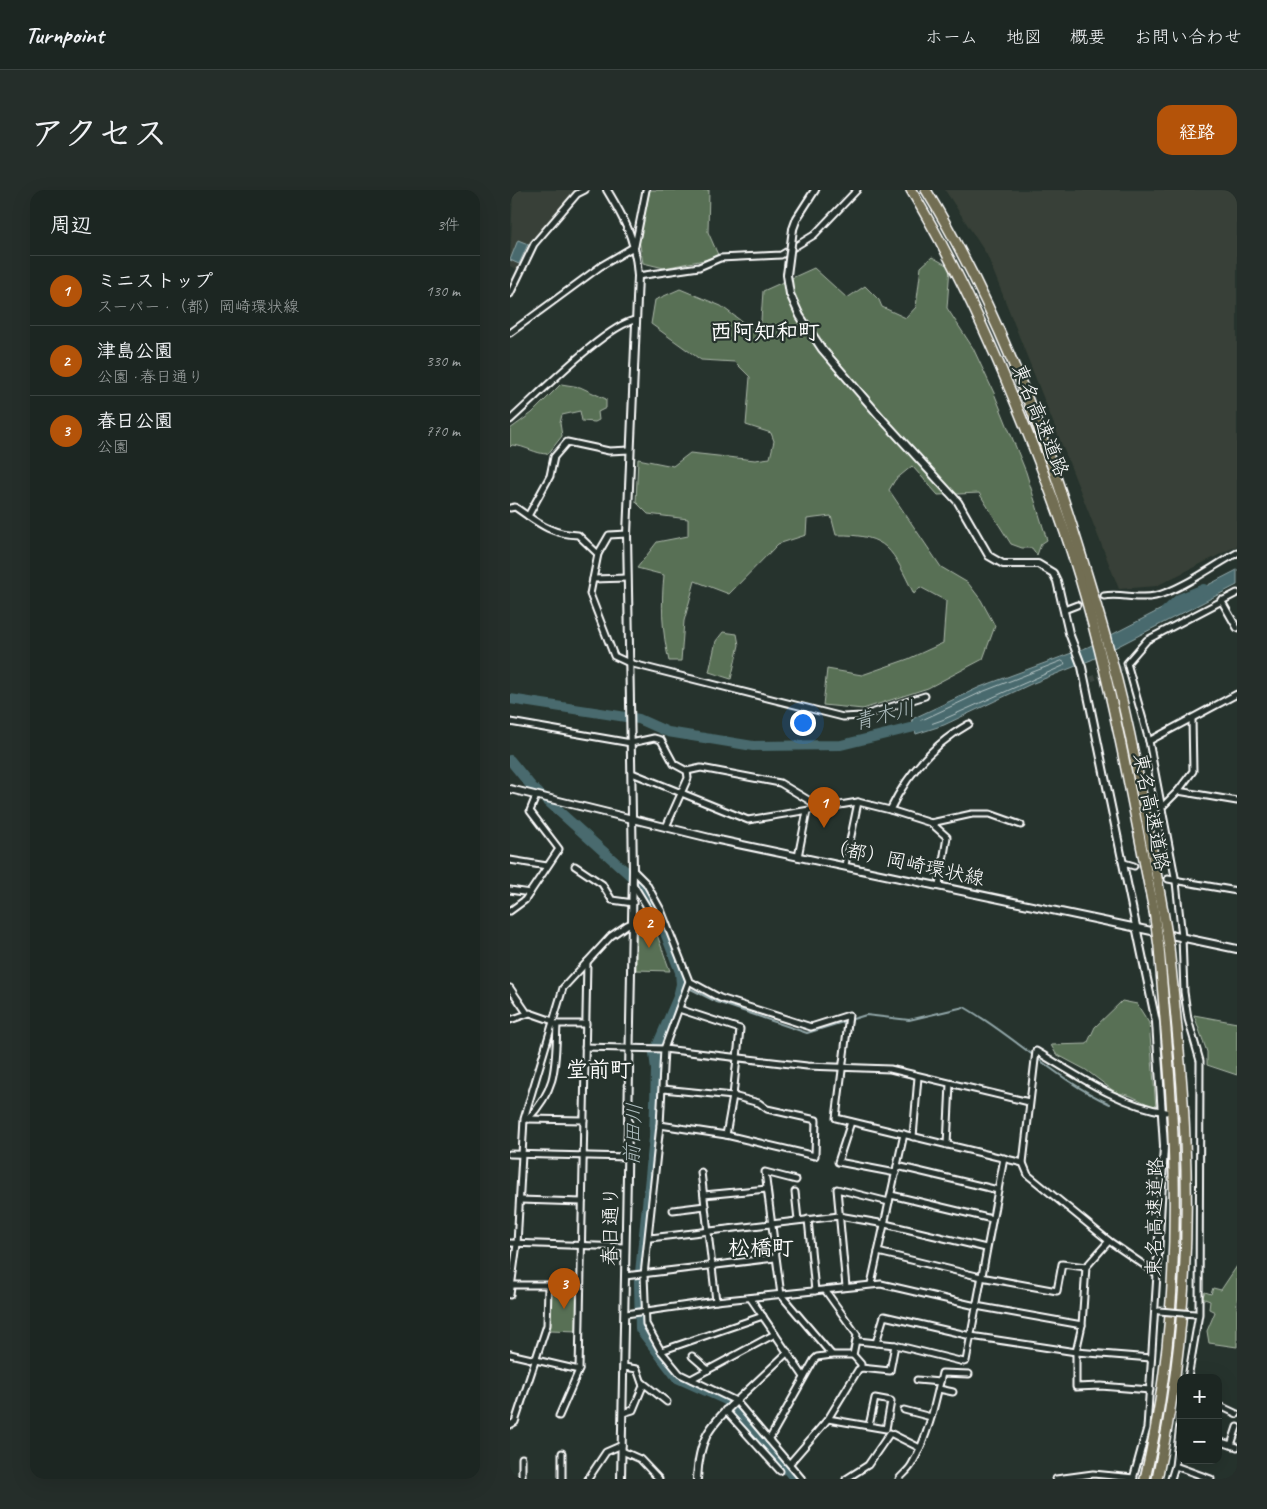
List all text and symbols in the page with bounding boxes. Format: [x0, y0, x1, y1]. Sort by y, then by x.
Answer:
text: Turnpoint [25, 20, 104, 50]
text: ホーム [925, 26, 978, 48]
text: 地図 [1006, 26, 1042, 48]
text: 概要 [1070, 26, 1106, 48]
text: お問い合わせ [1134, 26, 1242, 48]
button: 経路 [1157, 105, 1237, 155]
text: アクセス [30, 111, 168, 156]
text: 周辺 [50, 212, 92, 238]
text: 3件 [437, 215, 460, 235]
text: ミニストップ [97, 269, 213, 293]
text: 1 [62, 281, 70, 301]
text: 130 m [426, 281, 460, 301]
text: スーパー · （都）岡崎環状線 [97, 297, 299, 317]
district label: 西阿知和町 [710, 318, 820, 346]
text: 津島公園 [97, 339, 173, 363]
text: 2 [62, 351, 70, 371]
text: 330 m [426, 351, 460, 371]
street label: 東名高速道路 [1006, 360, 1075, 481]
text: 公園 · 春日通り [97, 367, 204, 387]
text: 春日公園 [97, 409, 173, 433]
text: 3 [62, 421, 70, 441]
text: 770 m [426, 421, 460, 441]
text: 公園 [97, 437, 129, 457]
water label: 青木川 [850, 695, 918, 735]
your location [790, 710, 816, 736]
street label: 東名高速道路 [1128, 751, 1175, 873]
pin: 1 [808, 787, 840, 828]
street label: （都）岡崎環状線 [825, 834, 987, 891]
pin: 2 [633, 907, 665, 948]
district label: 堂前町 [566, 1056, 632, 1084]
water label: 前田川 [618, 1102, 648, 1166]
street label: 東名高速道路 [1141, 1157, 1168, 1277]
street label: 春日通り [597, 1186, 624, 1266]
district label: 松橋町 [728, 1234, 794, 1262]
pin: 3 [548, 1268, 580, 1309]
map controls [1177, 1374, 1222, 1464]
button: + [1177, 1374, 1222, 1419]
button: − [1177, 1419, 1222, 1464]

